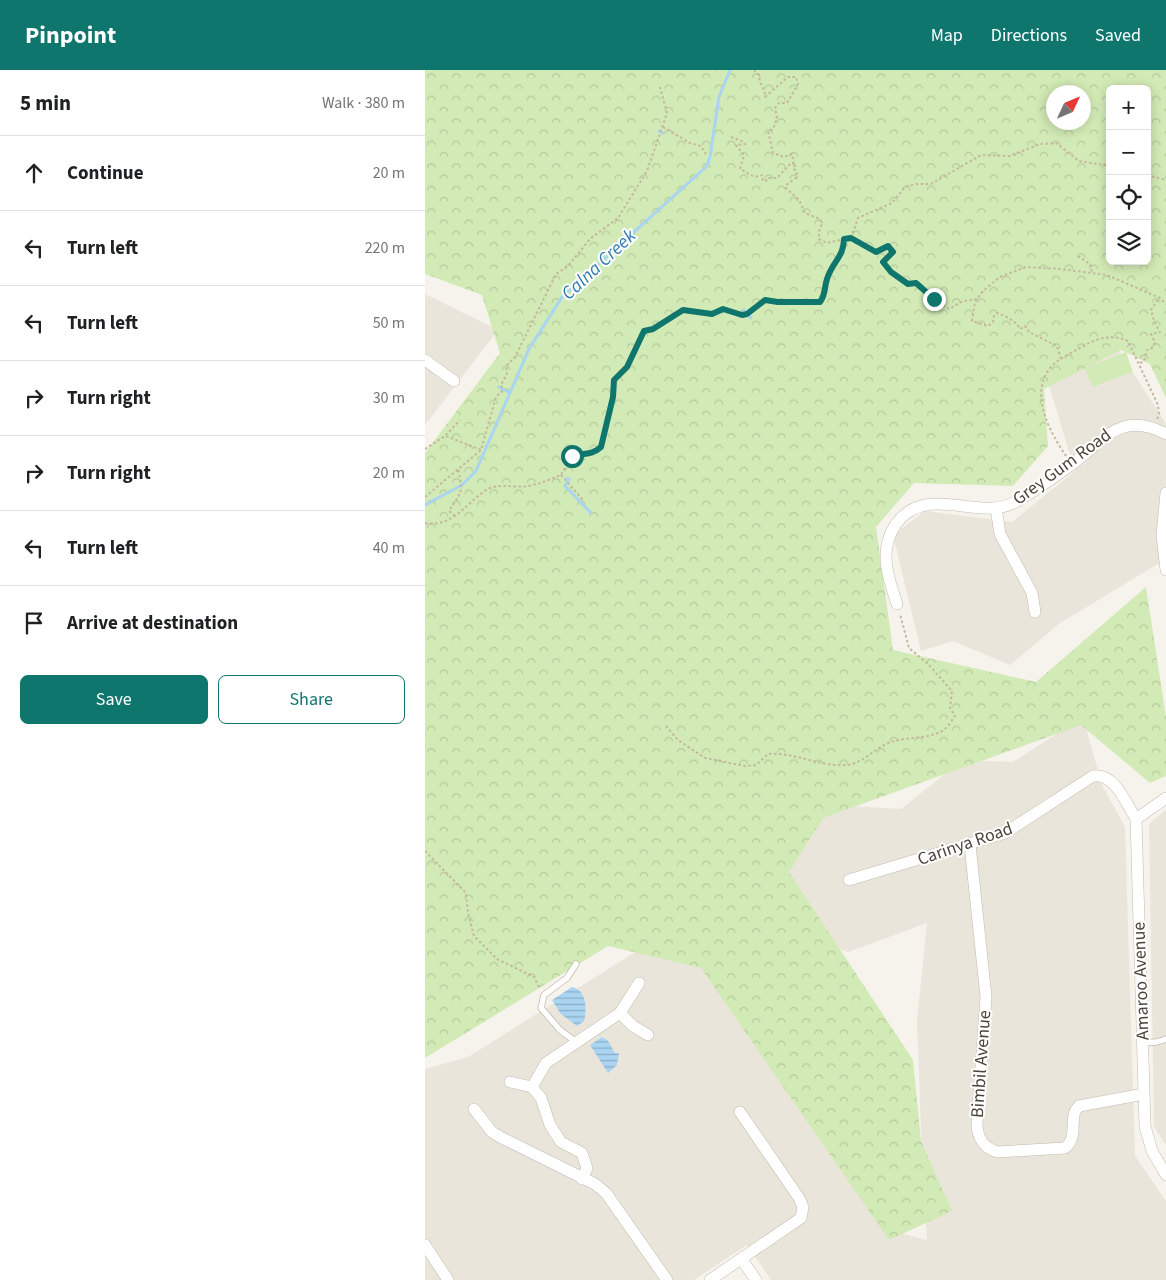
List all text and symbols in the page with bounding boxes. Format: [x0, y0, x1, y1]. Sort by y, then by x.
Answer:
text: Pinpoint [25, 18, 116, 53]
text: Map [931, 23, 963, 48]
text: Directions [991, 23, 1067, 48]
text: Saved [1095, 23, 1141, 48]
north arrow [1046, 85, 1091, 130]
map controls [1106, 85, 1151, 265]
button: + [1106, 85, 1151, 130]
text: 5 min [20, 88, 71, 118]
text: Walk · 380 m [322, 92, 405, 114]
button: − [1106, 130, 1151, 175]
icon: ahead [20, 159, 48, 187]
text: Continue [67, 160, 144, 187]
text: 20 m [373, 162, 405, 184]
button: locate [1106, 175, 1151, 220]
button: layers [1106, 220, 1151, 265]
water label: Calna Creek [556, 223, 643, 307]
icon: left [20, 234, 48, 262]
text: Turn left [67, 235, 138, 262]
text: 220 m [365, 237, 405, 259]
route end [923, 288, 946, 311]
icon: left [20, 309, 48, 337]
text: Turn left [67, 310, 138, 337]
text: 50 m [373, 312, 405, 334]
icon: right [20, 384, 48, 412]
text: Turn right [67, 385, 151, 412]
text: 30 m [373, 387, 405, 409]
street label: Grey Gum Road [1008, 423, 1116, 511]
route start [561, 445, 584, 468]
icon: right [20, 459, 48, 487]
text: Turn right [67, 460, 151, 487]
text: 20 m [373, 462, 405, 484]
icon: left [20, 534, 48, 562]
text: Turn left [67, 535, 138, 562]
text: 40 m [373, 537, 405, 559]
icon: arrive [20, 609, 48, 637]
text: Arrive at destination [67, 610, 238, 637]
button: Save [20, 675, 208, 724]
button: Share [218, 675, 405, 724]
street label: Carinya Road [914, 816, 1016, 872]
street label: Amaroo Avenue [1126, 921, 1156, 1041]
street label: Bimbil Avenue [965, 1009, 997, 1119]

